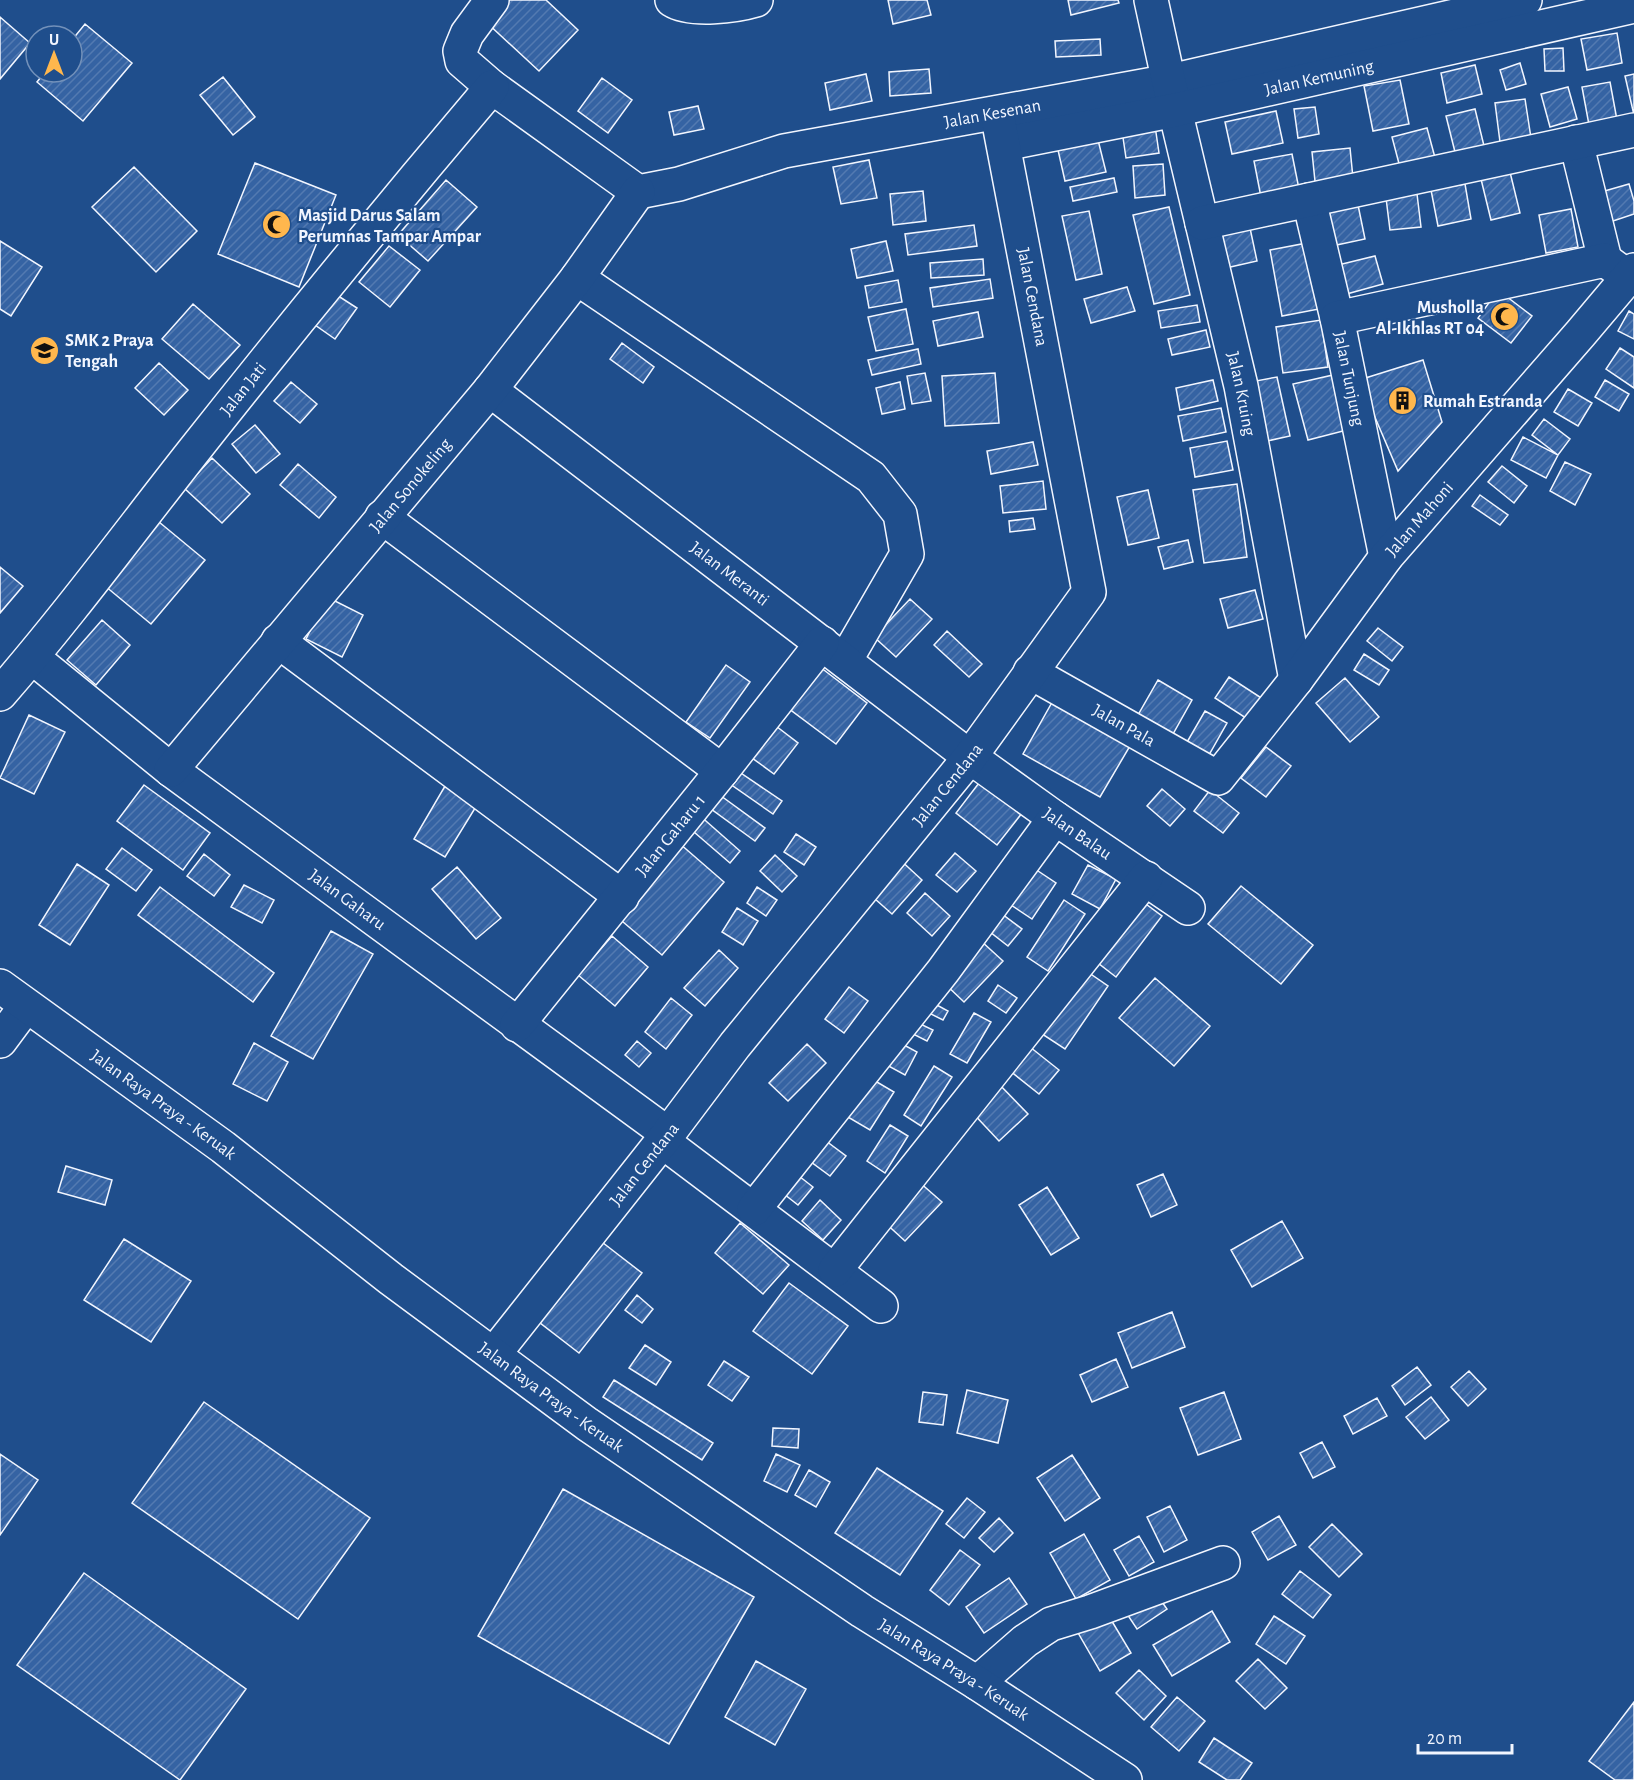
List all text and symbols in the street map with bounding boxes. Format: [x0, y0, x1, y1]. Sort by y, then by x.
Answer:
north arrow [24, 24, 84, 84]
text: U [49, 32, 59, 48]
street label: Jalan Kemuning [1263, 57, 1376, 99]
street label: Jalan Kesenan [943, 97, 1042, 132]
place label: Masjid Darus Salam Perumnas Tampar Ampar [298, 207, 482, 246]
mosque icon: Masjid Darus Salam Perumnas Tampar Ampar [261, 209, 293, 241]
street label: Jalan Cendana [1014, 246, 1050, 348]
place label: Musholla Al-Ikhlas RT 04 [1376, 299, 1484, 338]
mosque icon: Musholla Al-Ikhlas RT 04 [1489, 301, 1521, 333]
street label: Jalan Tunjung [1330, 330, 1367, 428]
place label: SMK 2 Praya Tengah [65, 332, 154, 371]
school or university icon: SMK 2 Praya Tengah [28, 334, 60, 366]
street label: Jalan Kruing [1223, 350, 1258, 438]
street label: Jalan Jati [217, 360, 270, 419]
building icon: Rumah Estranda [1386, 385, 1418, 417]
place label: Rumah Estranda [1423, 393, 1543, 411]
street label: Jalan Sonokeling [367, 435, 455, 536]
street label: Jalan Mahoni [1383, 479, 1457, 560]
street label: Jalan Meranti [687, 539, 772, 610]
street label: Jalan Pala [1089, 701, 1158, 751]
street label: Jalan Cendana [910, 741, 987, 830]
street label: Jalan Gaharu 1 [633, 792, 709, 880]
street label: Jalan Balau [1039, 804, 1114, 863]
street label: Jalan Gaharu [305, 866, 389, 934]
street label: Jalan Raya Praya - Keruak [87, 1047, 240, 1164]
street label: Jalan Cendana [607, 1120, 683, 1210]
street label: Jalan Raya Praya - Keruak [475, 1339, 627, 1457]
street label: Jalan Raya Praya - Keruak [875, 1616, 1033, 1725]
scale bar [1418, 1717, 1512, 1755]
text: 20 m [1427, 1730, 1462, 1748]

